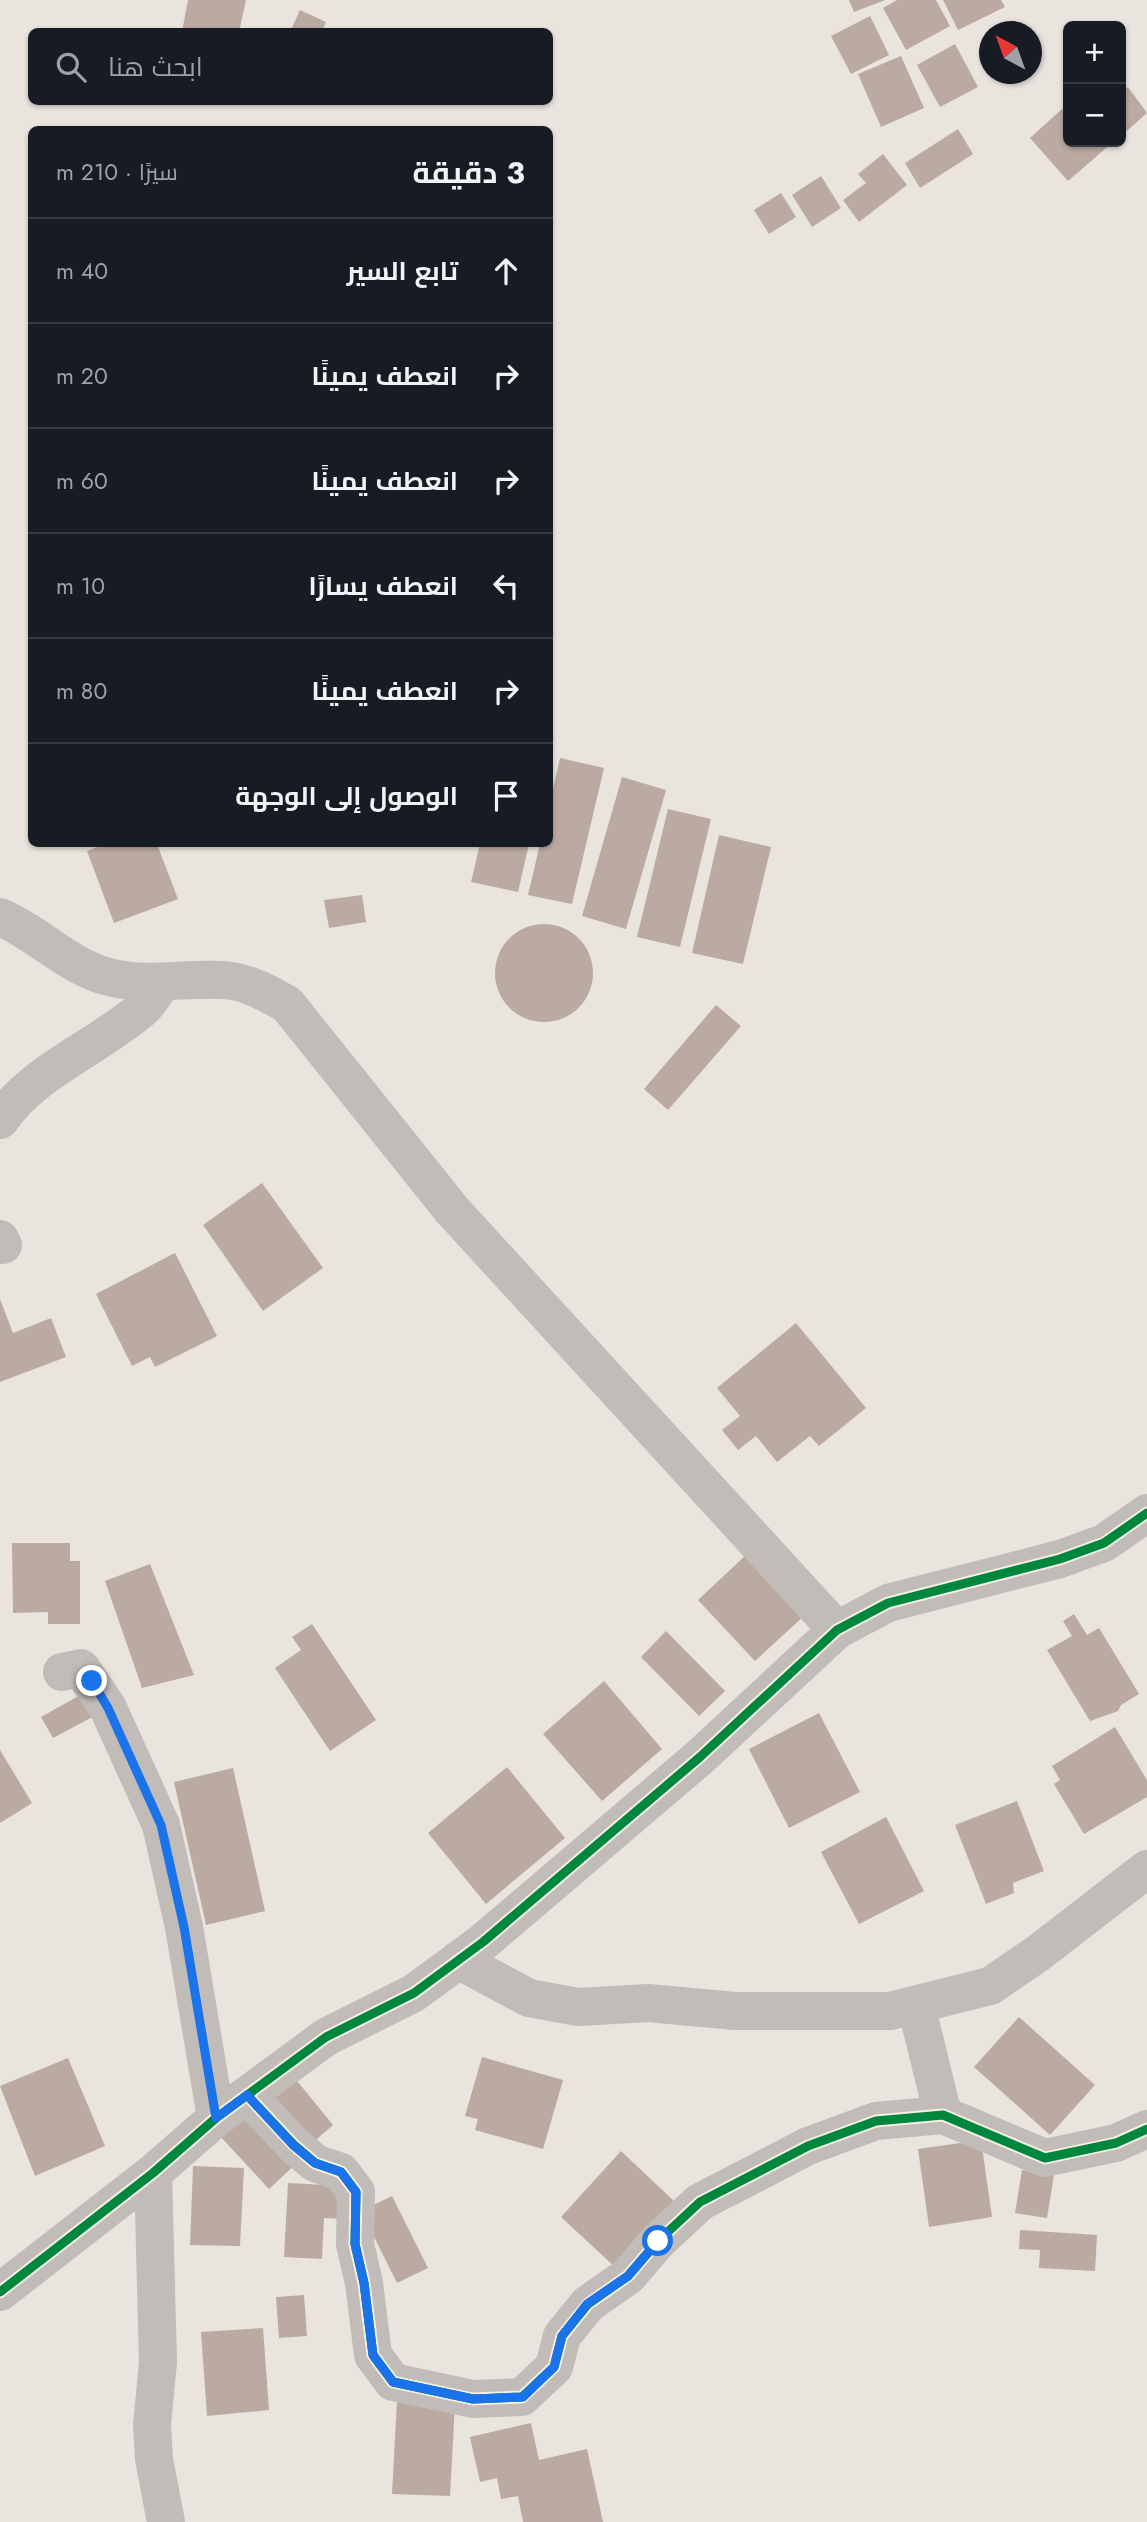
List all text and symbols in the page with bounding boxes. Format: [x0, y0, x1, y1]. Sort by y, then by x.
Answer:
north arrow [979, 21, 1042, 84]
map controls [1063, 21, 1126, 147]
button: + [1063, 21, 1126, 84]
search box [28, 28, 553, 105]
icon: search [52, 48, 90, 86]
text: ابحث هنا [108, 48, 203, 86]
button: − [1063, 84, 1126, 147]
text: 3 دقيقة [413, 151, 525, 194]
text: سيرًا · 210 m [56, 155, 178, 189]
text: تابع السير [347, 252, 458, 290]
icon: ahead [487, 252, 525, 290]
text: 40 m [56, 254, 108, 288]
text: انعطف يمينًا [312, 357, 458, 395]
icon: right [487, 357, 525, 395]
text: 20 m [56, 359, 108, 393]
text: انعطف يمينًا [312, 462, 458, 500]
icon: right [487, 462, 525, 500]
text: 60 m [56, 464, 108, 498]
text: انعطف يسارًا [308, 567, 458, 605]
icon: left [487, 567, 525, 605]
text: 10 m [56, 569, 105, 603]
text: انعطف يمينًا [312, 672, 458, 710]
icon: right [487, 672, 525, 710]
text: 80 m [56, 674, 107, 708]
text: الوصول إلى الوجهة [235, 777, 458, 815]
icon: arrive [487, 777, 525, 815]
route end [76, 1665, 107, 1696]
route start [642, 2225, 673, 2256]

